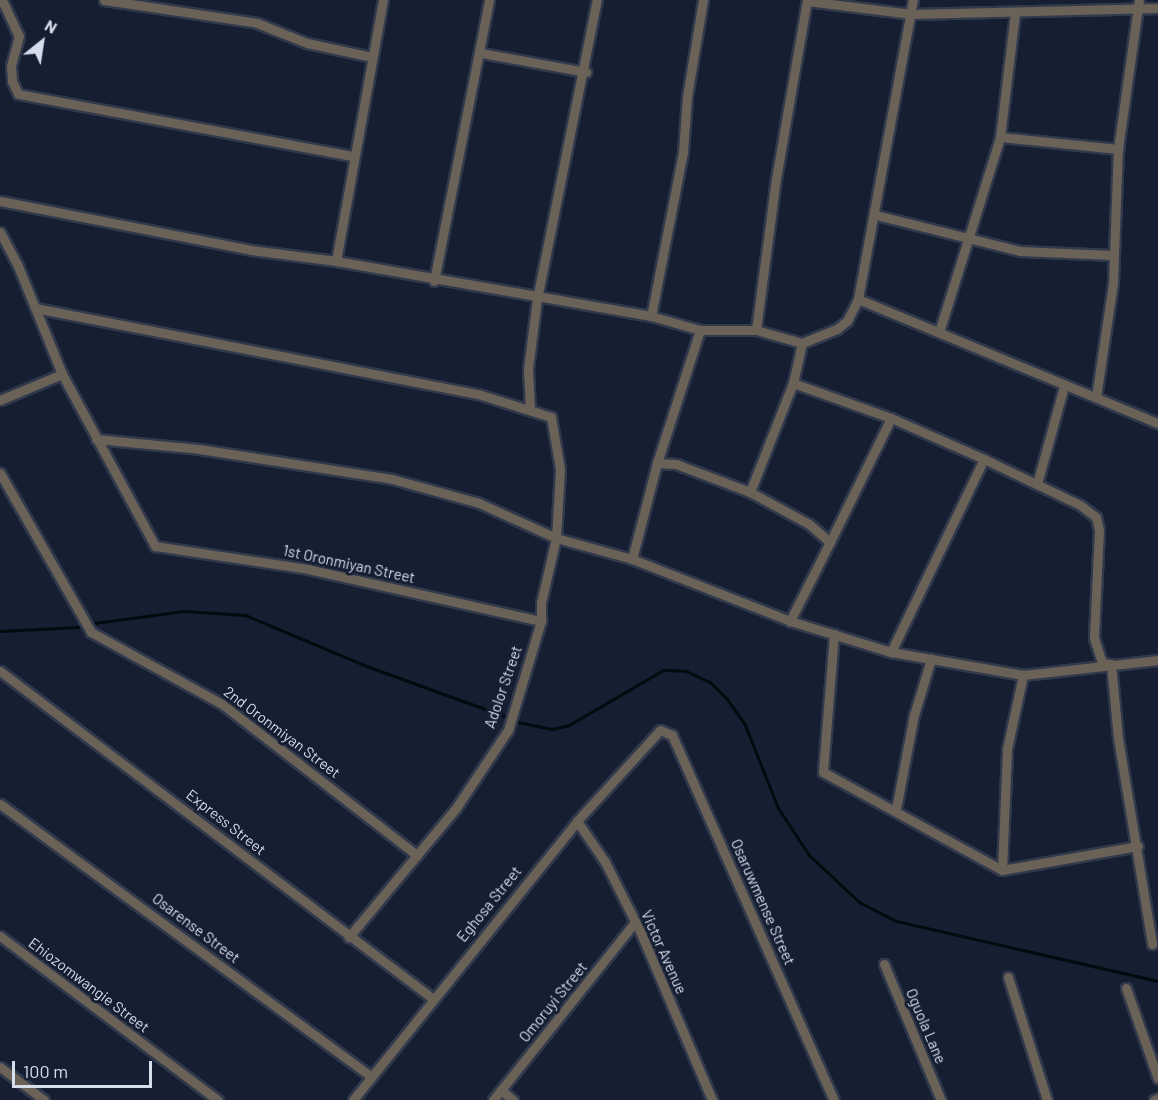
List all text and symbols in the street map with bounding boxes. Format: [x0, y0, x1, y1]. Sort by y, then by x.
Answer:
north arrow [12, 12, 72, 72]
text: N [42, 15, 61, 37]
street label: 1st Oronmiyan Street [281, 541, 417, 587]
street label: Adolor Street [480, 643, 526, 731]
street label: 2nd Oronmiyan Street [220, 682, 344, 782]
street label: Express Street [183, 785, 269, 859]
street label: Osaruwmense Street [727, 836, 799, 968]
street label: Eghosa Street [453, 863, 525, 945]
street label: Osarense Street [149, 889, 243, 967]
street label: Victor Avenue [637, 907, 691, 997]
street label: Ehiozomwangie Street [25, 934, 153, 1036]
street label: Omoruyi Street [515, 958, 591, 1046]
street label: Oguola Lane [902, 986, 950, 1066]
scale bar [15, 1049, 154, 1087]
text: 100 m [23, 1060, 68, 1082]

